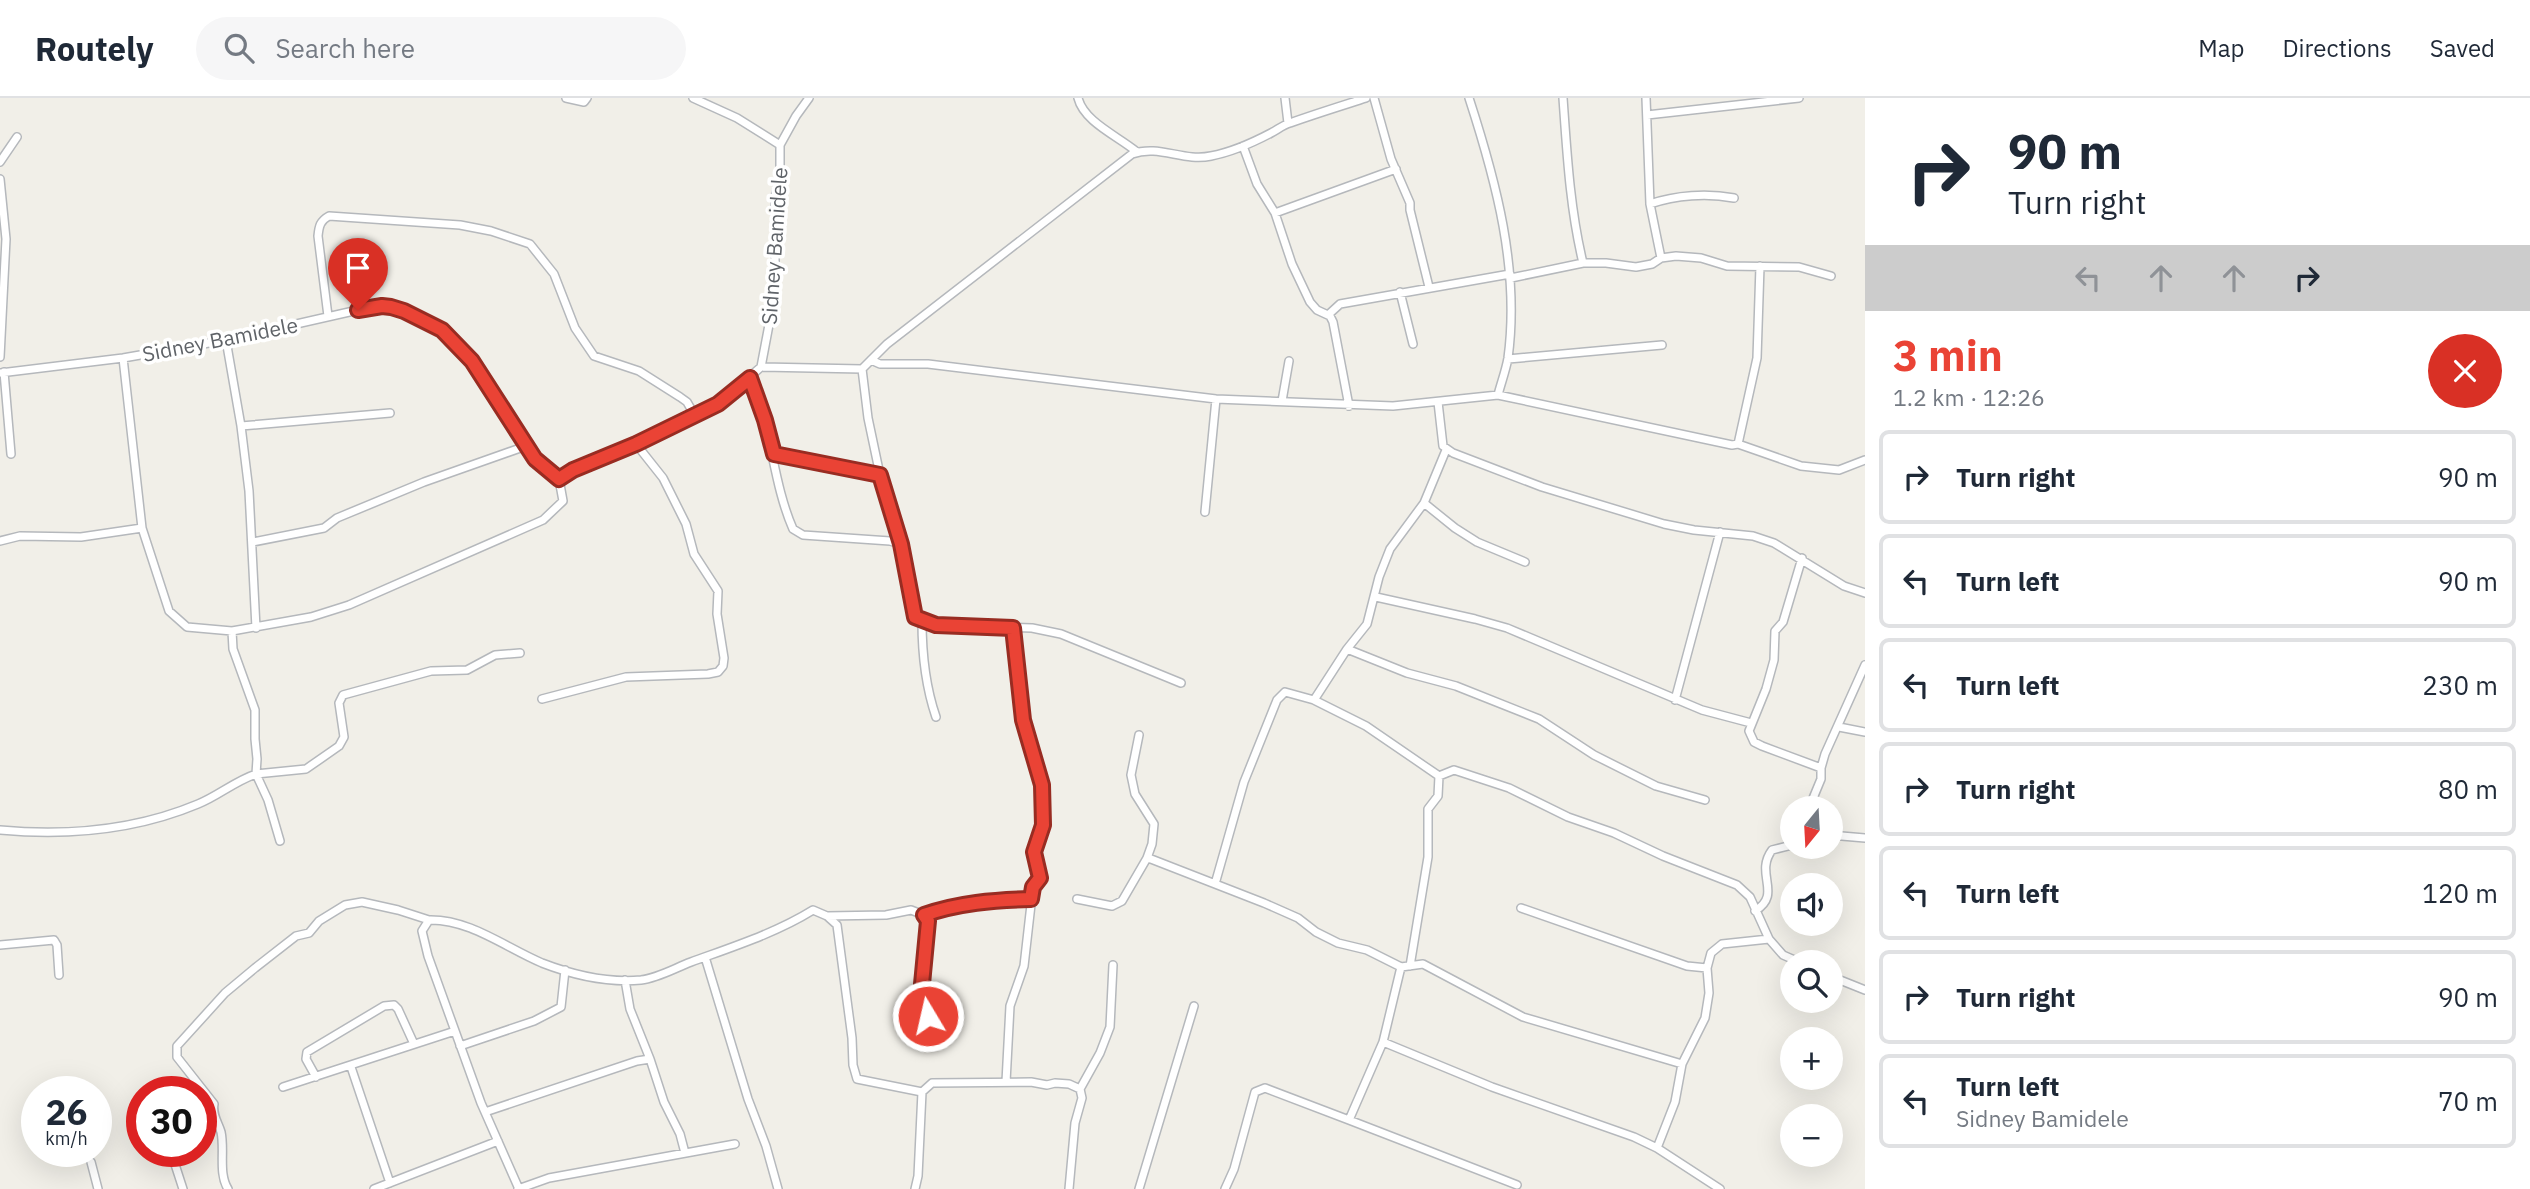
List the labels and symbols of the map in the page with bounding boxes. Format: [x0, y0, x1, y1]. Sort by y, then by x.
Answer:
street label: Sidney Bamidele [755, 166, 793, 326]
pin [328, 238, 388, 310]
street label: Sidney Bamidele [140, 310, 300, 368]
north arrow [1780, 796, 1843, 859]
position arrow [891, 979, 965, 1053]
speed limit sign: 30 [126, 1076, 217, 1167]

